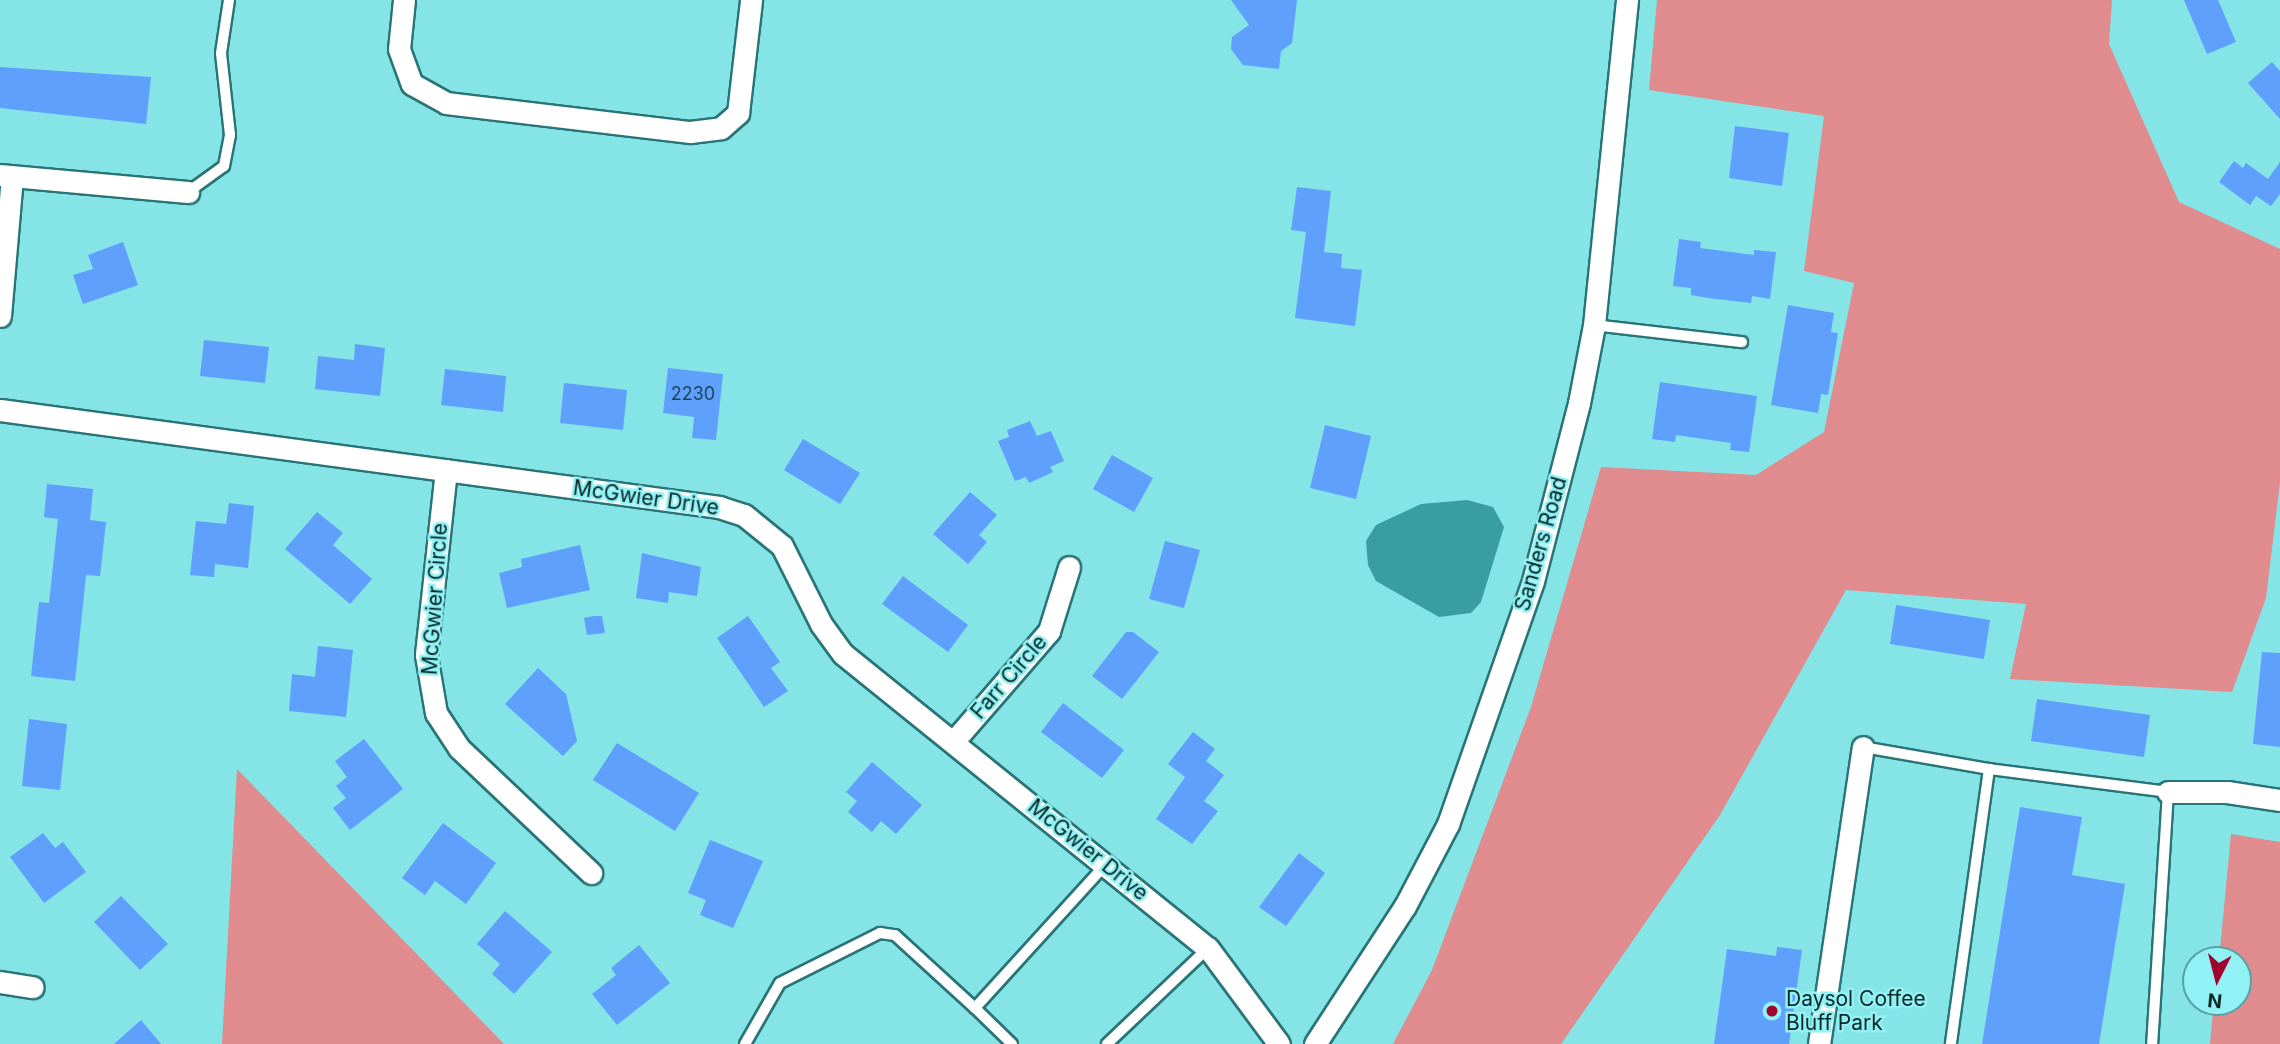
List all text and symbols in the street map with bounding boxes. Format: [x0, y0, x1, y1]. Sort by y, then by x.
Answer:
house number: 2230 [671, 383, 715, 405]
street label: Sanders Road [1510, 474, 1572, 614]
street label: McGwier Drive [571, 475, 721, 521]
street label: McGwier Circle [417, 522, 453, 676]
street label: Farr Circle [966, 630, 1052, 724]
street label: McGwier Drive [1023, 794, 1153, 906]
north arrow [2182, 946, 2252, 1016]
place label: Daysol Coffee Bluff Park [1786, 986, 1926, 1036]
text: N [2207, 988, 2223, 1013]
marker: Daysol Coffee Bluff Park [1764, 1003, 1780, 1019]

